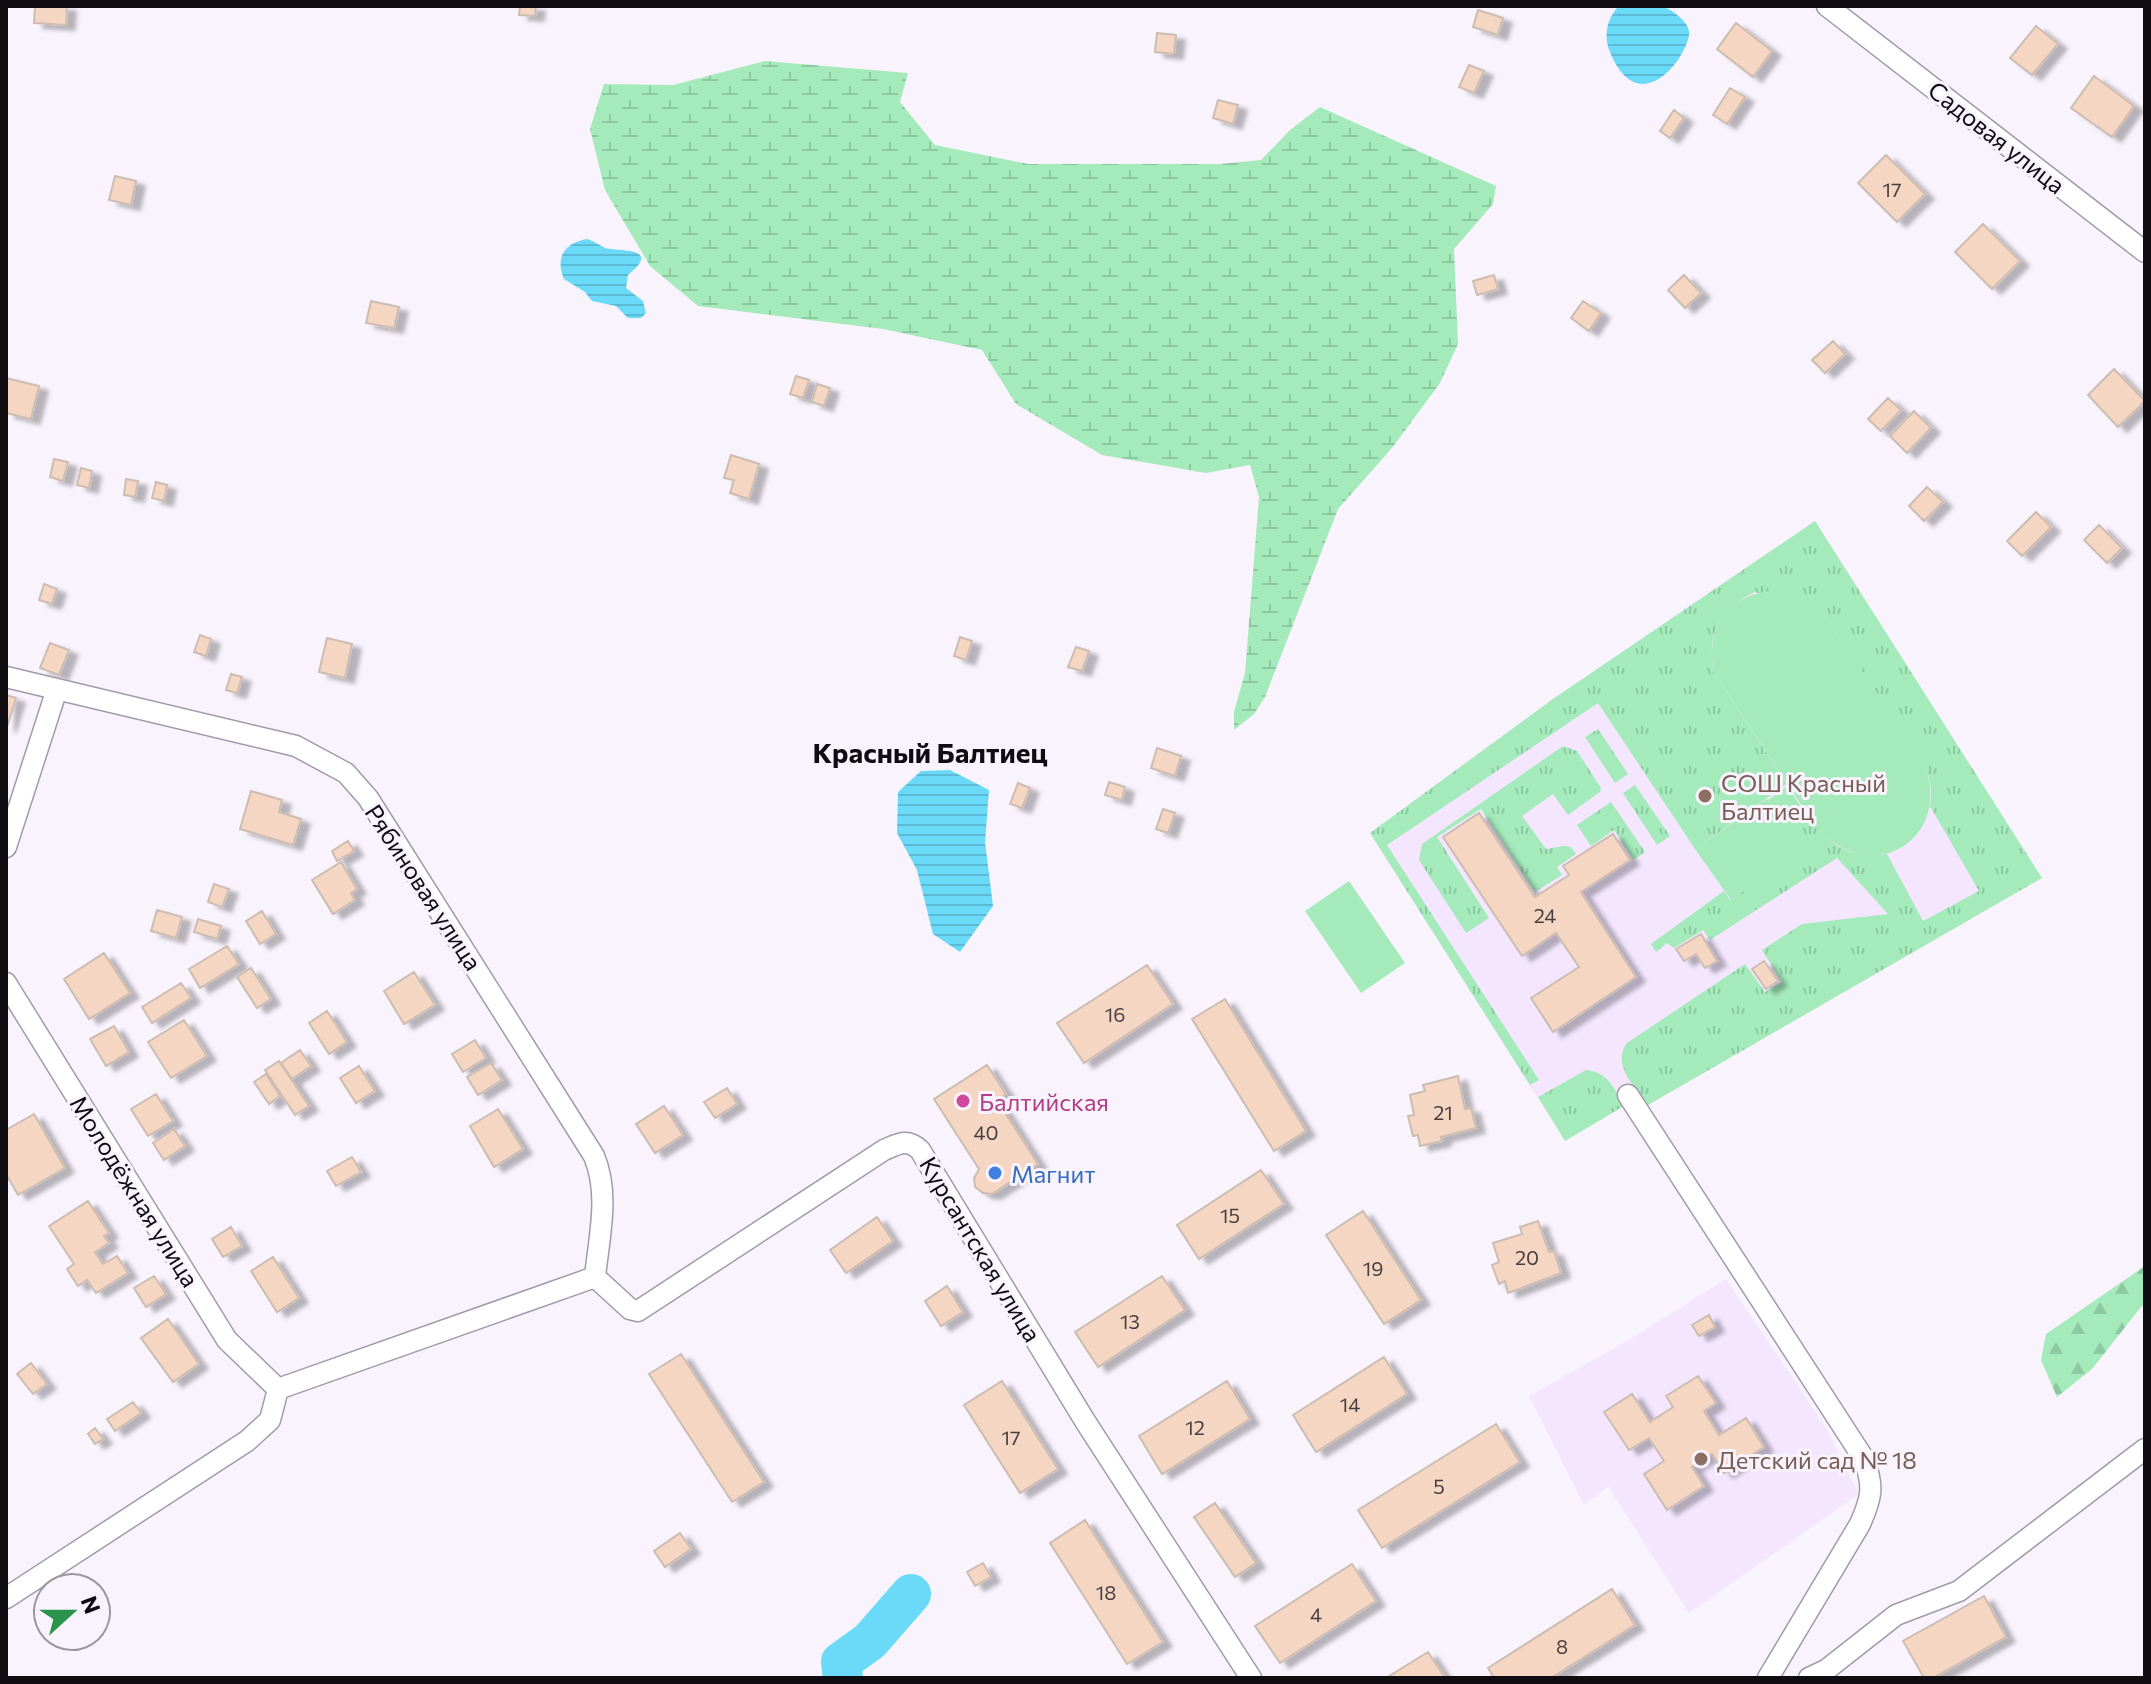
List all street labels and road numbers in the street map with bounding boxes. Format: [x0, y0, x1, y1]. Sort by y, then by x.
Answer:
street label: Садовая улица [1923, 75, 2071, 199]
street label: Рябиновая улица [360, 799, 488, 975]
street label: Молодёжная улица [64, 1090, 206, 1292]
street label: Курсантская улица [914, 1151, 1048, 1347]

